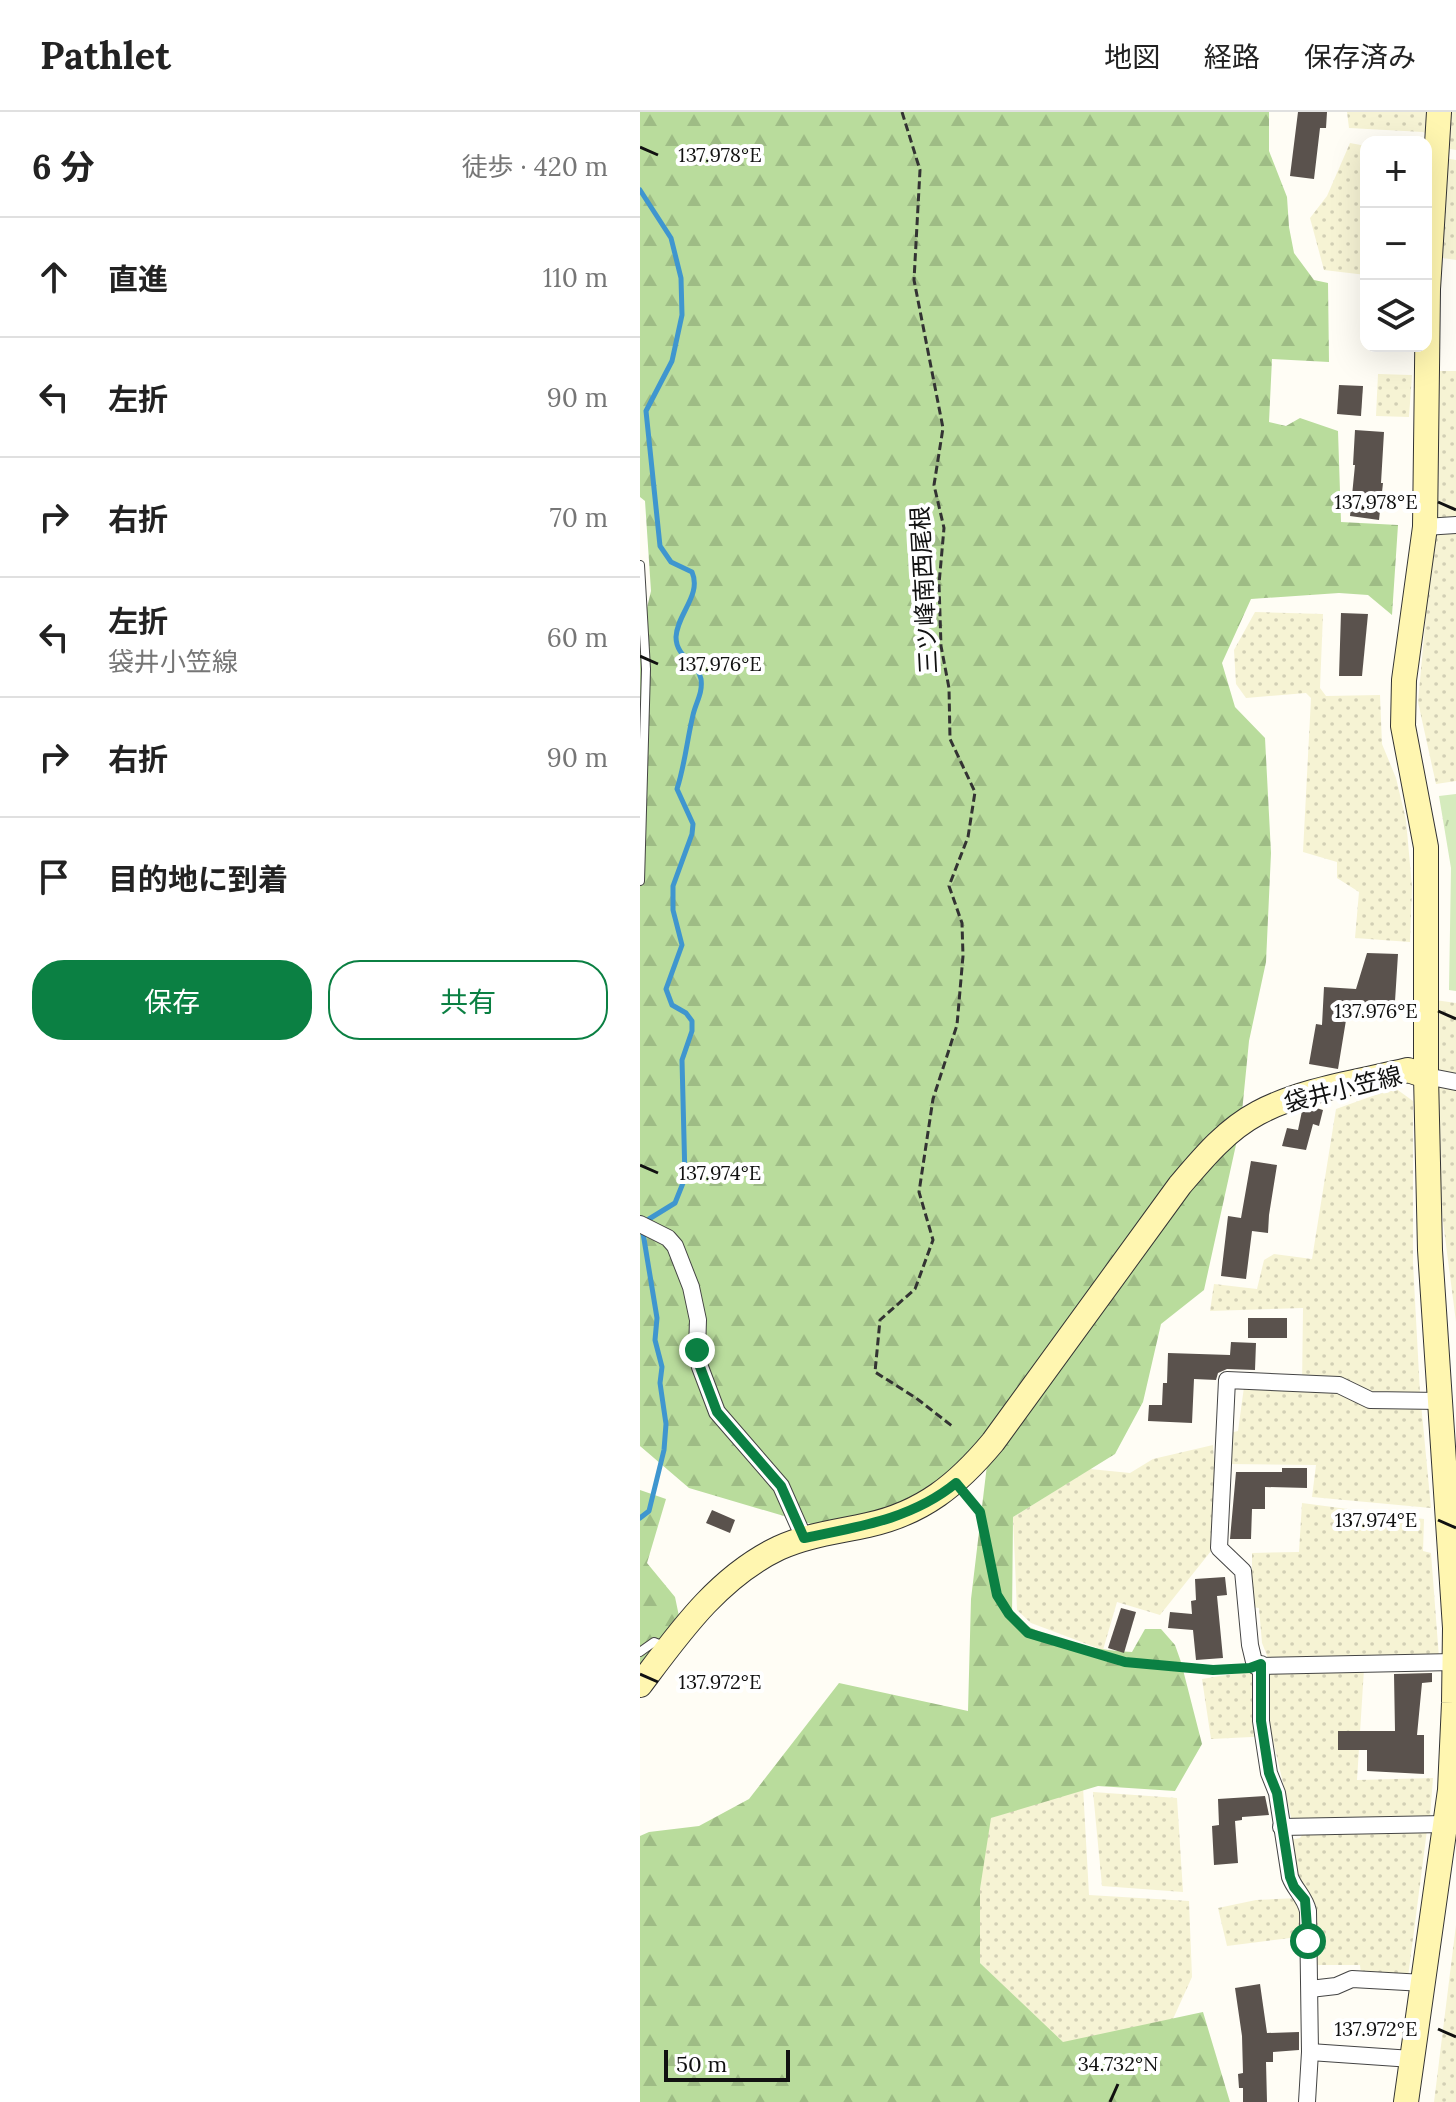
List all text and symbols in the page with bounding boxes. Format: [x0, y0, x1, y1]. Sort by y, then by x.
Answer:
text: Pathlet [40, 31, 171, 79]
text: 地図 [1104, 39, 1160, 75]
text: 経路 [1204, 39, 1260, 75]
text: 保存済み [1304, 39, 1416, 75]
map controls [1360, 136, 1432, 352]
button: + [1360, 136, 1432, 208]
text: 137.978°E [678, 142, 762, 167]
text: 6 分 [32, 145, 95, 188]
text: 徒歩 · 420 m [462, 150, 608, 183]
button: − [1360, 208, 1432, 280]
icon: ahead [32, 255, 76, 299]
text: 直進 [108, 260, 168, 298]
text: 110 m [543, 261, 608, 294]
button: layers [1360, 280, 1432, 352]
icon: left [32, 375, 76, 419]
text: 左折 [108, 380, 168, 418]
text: 90 m [547, 381, 608, 414]
text: 137.978°E [1334, 489, 1418, 514]
icon: right [32, 495, 76, 539]
text: 右折 [108, 500, 168, 538]
text: 70 m [550, 501, 608, 534]
street label: 三ツ峰南西尾根 [904, 505, 944, 675]
text: 左折 [108, 602, 168, 640]
icon: left [32, 615, 76, 659]
text: 60 m [547, 621, 608, 654]
text: 袋井小笠線 [108, 645, 238, 678]
text: 137.976°E [678, 651, 762, 676]
icon: right [32, 735, 76, 779]
text: 右折 [108, 740, 168, 778]
text: 90 m [547, 741, 608, 774]
icon: arrive [32, 855, 76, 899]
text: 目的地に到着 [108, 860, 288, 898]
button: 保存 [32, 960, 312, 1040]
button: 共有 [328, 960, 608, 1040]
text: 137.976°E [1334, 998, 1418, 1023]
street label: 袋井小笠線 [1281, 1059, 1405, 1119]
text: 137.974°E [679, 1160, 761, 1185]
route end [679, 1332, 715, 1368]
text: 137.974°E [1335, 1507, 1417, 1532]
text: 137.972°E [679, 1669, 761, 1694]
route start [1290, 1923, 1326, 1959]
text: 137.972°E [1335, 2016, 1417, 2041]
scale bar [664, 2046, 790, 2082]
text: 50 m [676, 2050, 727, 2078]
text: 34.732°N [1078, 2051, 1158, 2076]

